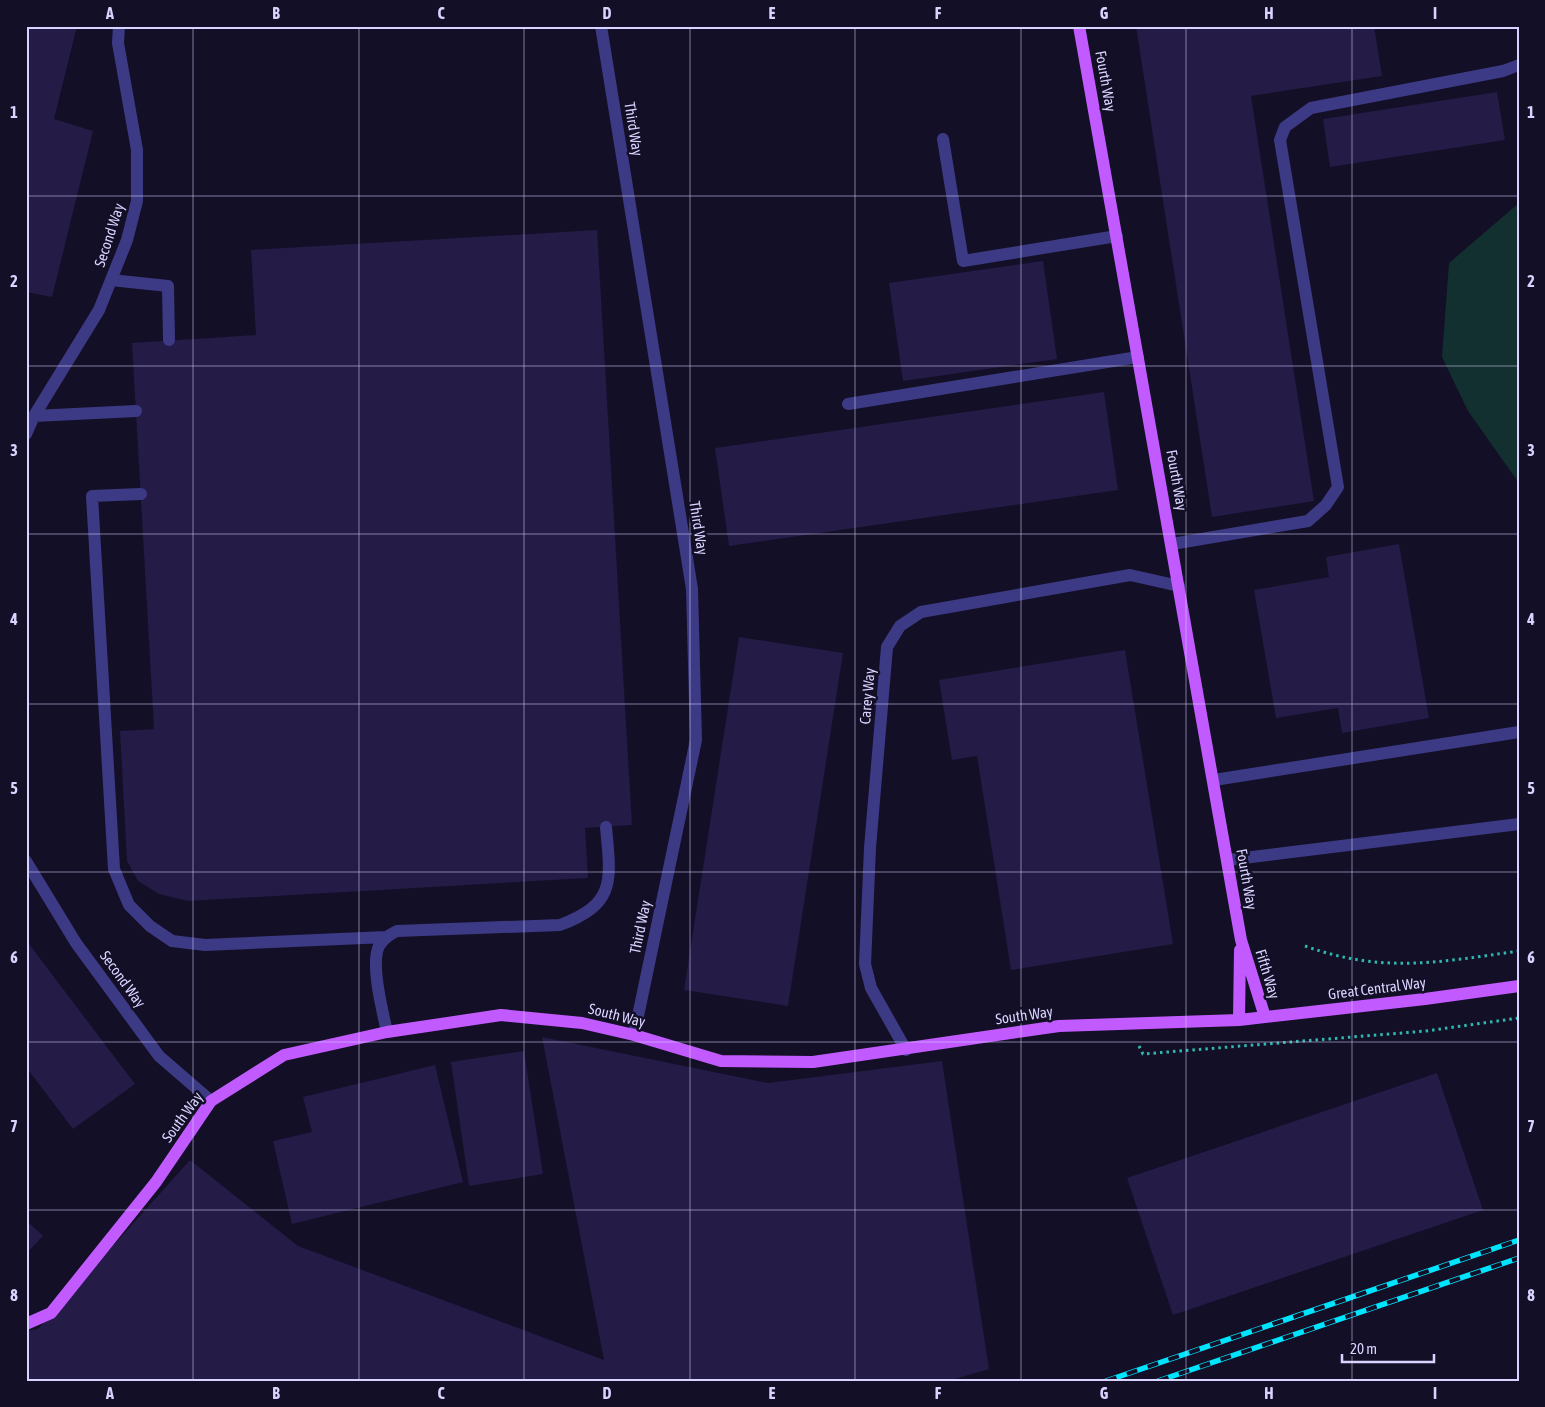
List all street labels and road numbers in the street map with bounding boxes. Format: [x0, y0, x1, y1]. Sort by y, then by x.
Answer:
street label: Fourth Way [1092, 49, 1120, 113]
street label: Third Way [621, 101, 647, 157]
street label: Second Way [91, 201, 127, 269]
street label: Fourth Way [1163, 448, 1191, 512]
street label: Third Way [686, 500, 712, 556]
street label: Carey Way [856, 667, 878, 725]
street label: Fourth Way [1233, 847, 1261, 911]
street label: Third Way [626, 899, 654, 955]
street label: Second Way [97, 947, 149, 1011]
street label: Fifth Way [1252, 947, 1284, 1001]
street label: Great Central Way [1327, 974, 1427, 1002]
street label: South Way [587, 1000, 647, 1030]
street label: South Way [994, 1003, 1054, 1027]
street label: South Way [158, 1089, 206, 1145]

